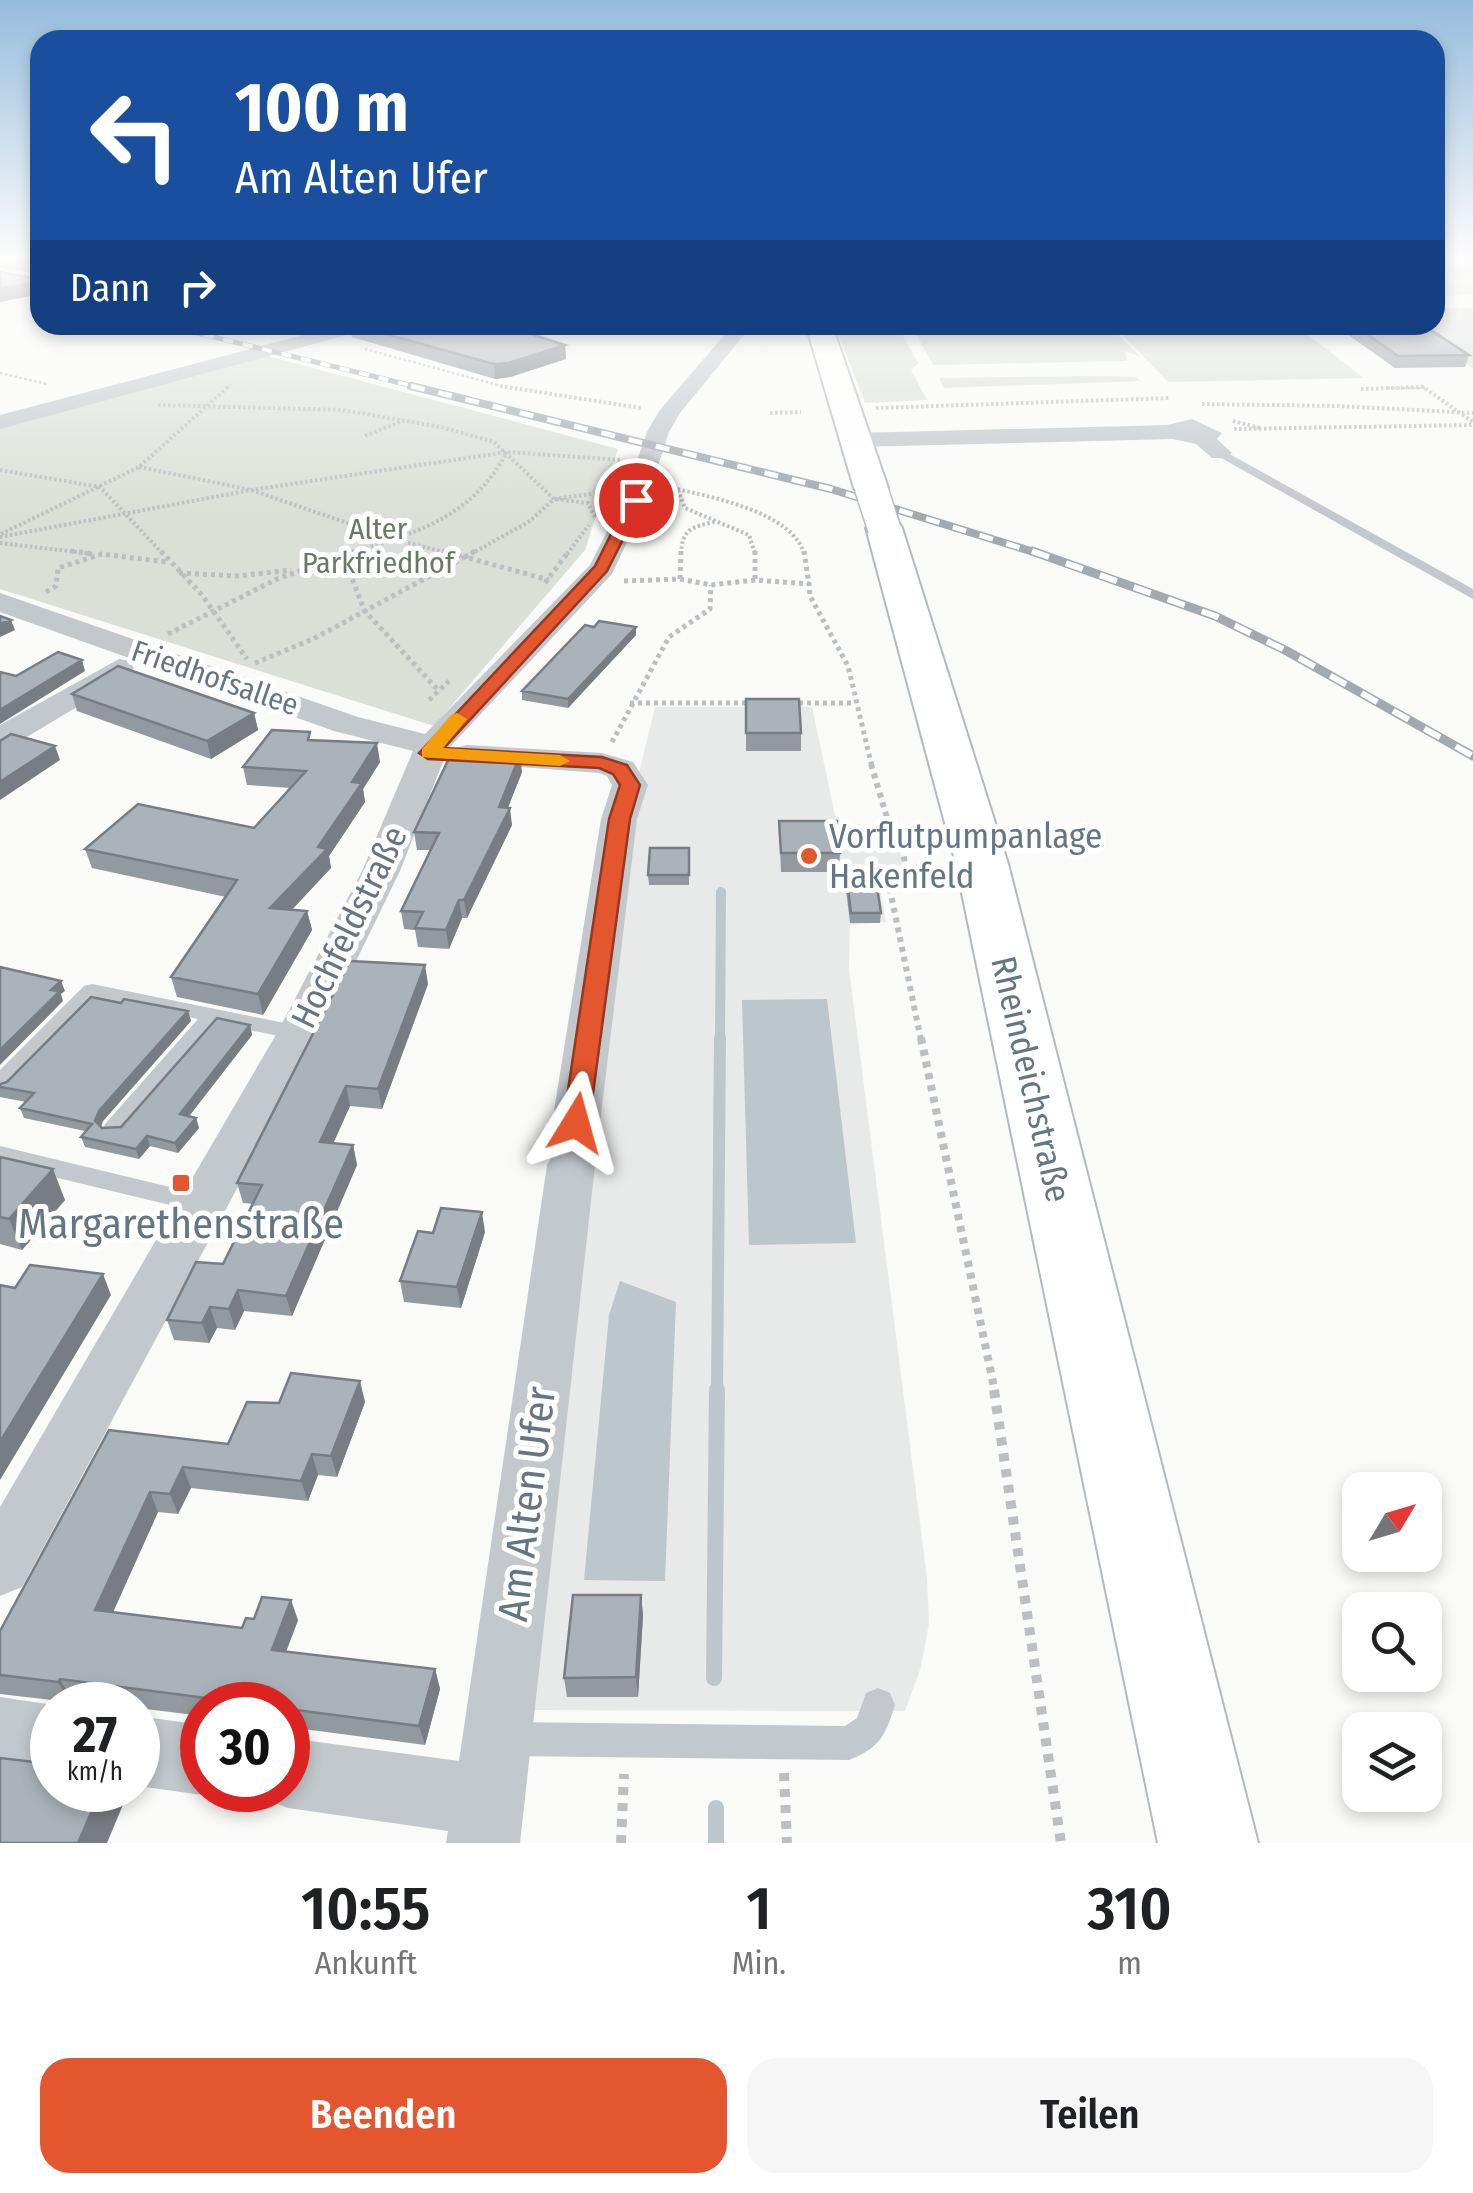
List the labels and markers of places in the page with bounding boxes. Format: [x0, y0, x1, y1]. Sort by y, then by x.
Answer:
pin [594, 458, 679, 543]
place label: Vorflutpumpanlage Hakenfeld [829, 815, 1102, 897]
marker: Vorflutpumpanlage Hakenfeld [798, 845, 820, 867]
marker: Margarethenstraße [170, 1172, 192, 1194]
place label: Margarethenstraße [18, 1199, 344, 1249]

